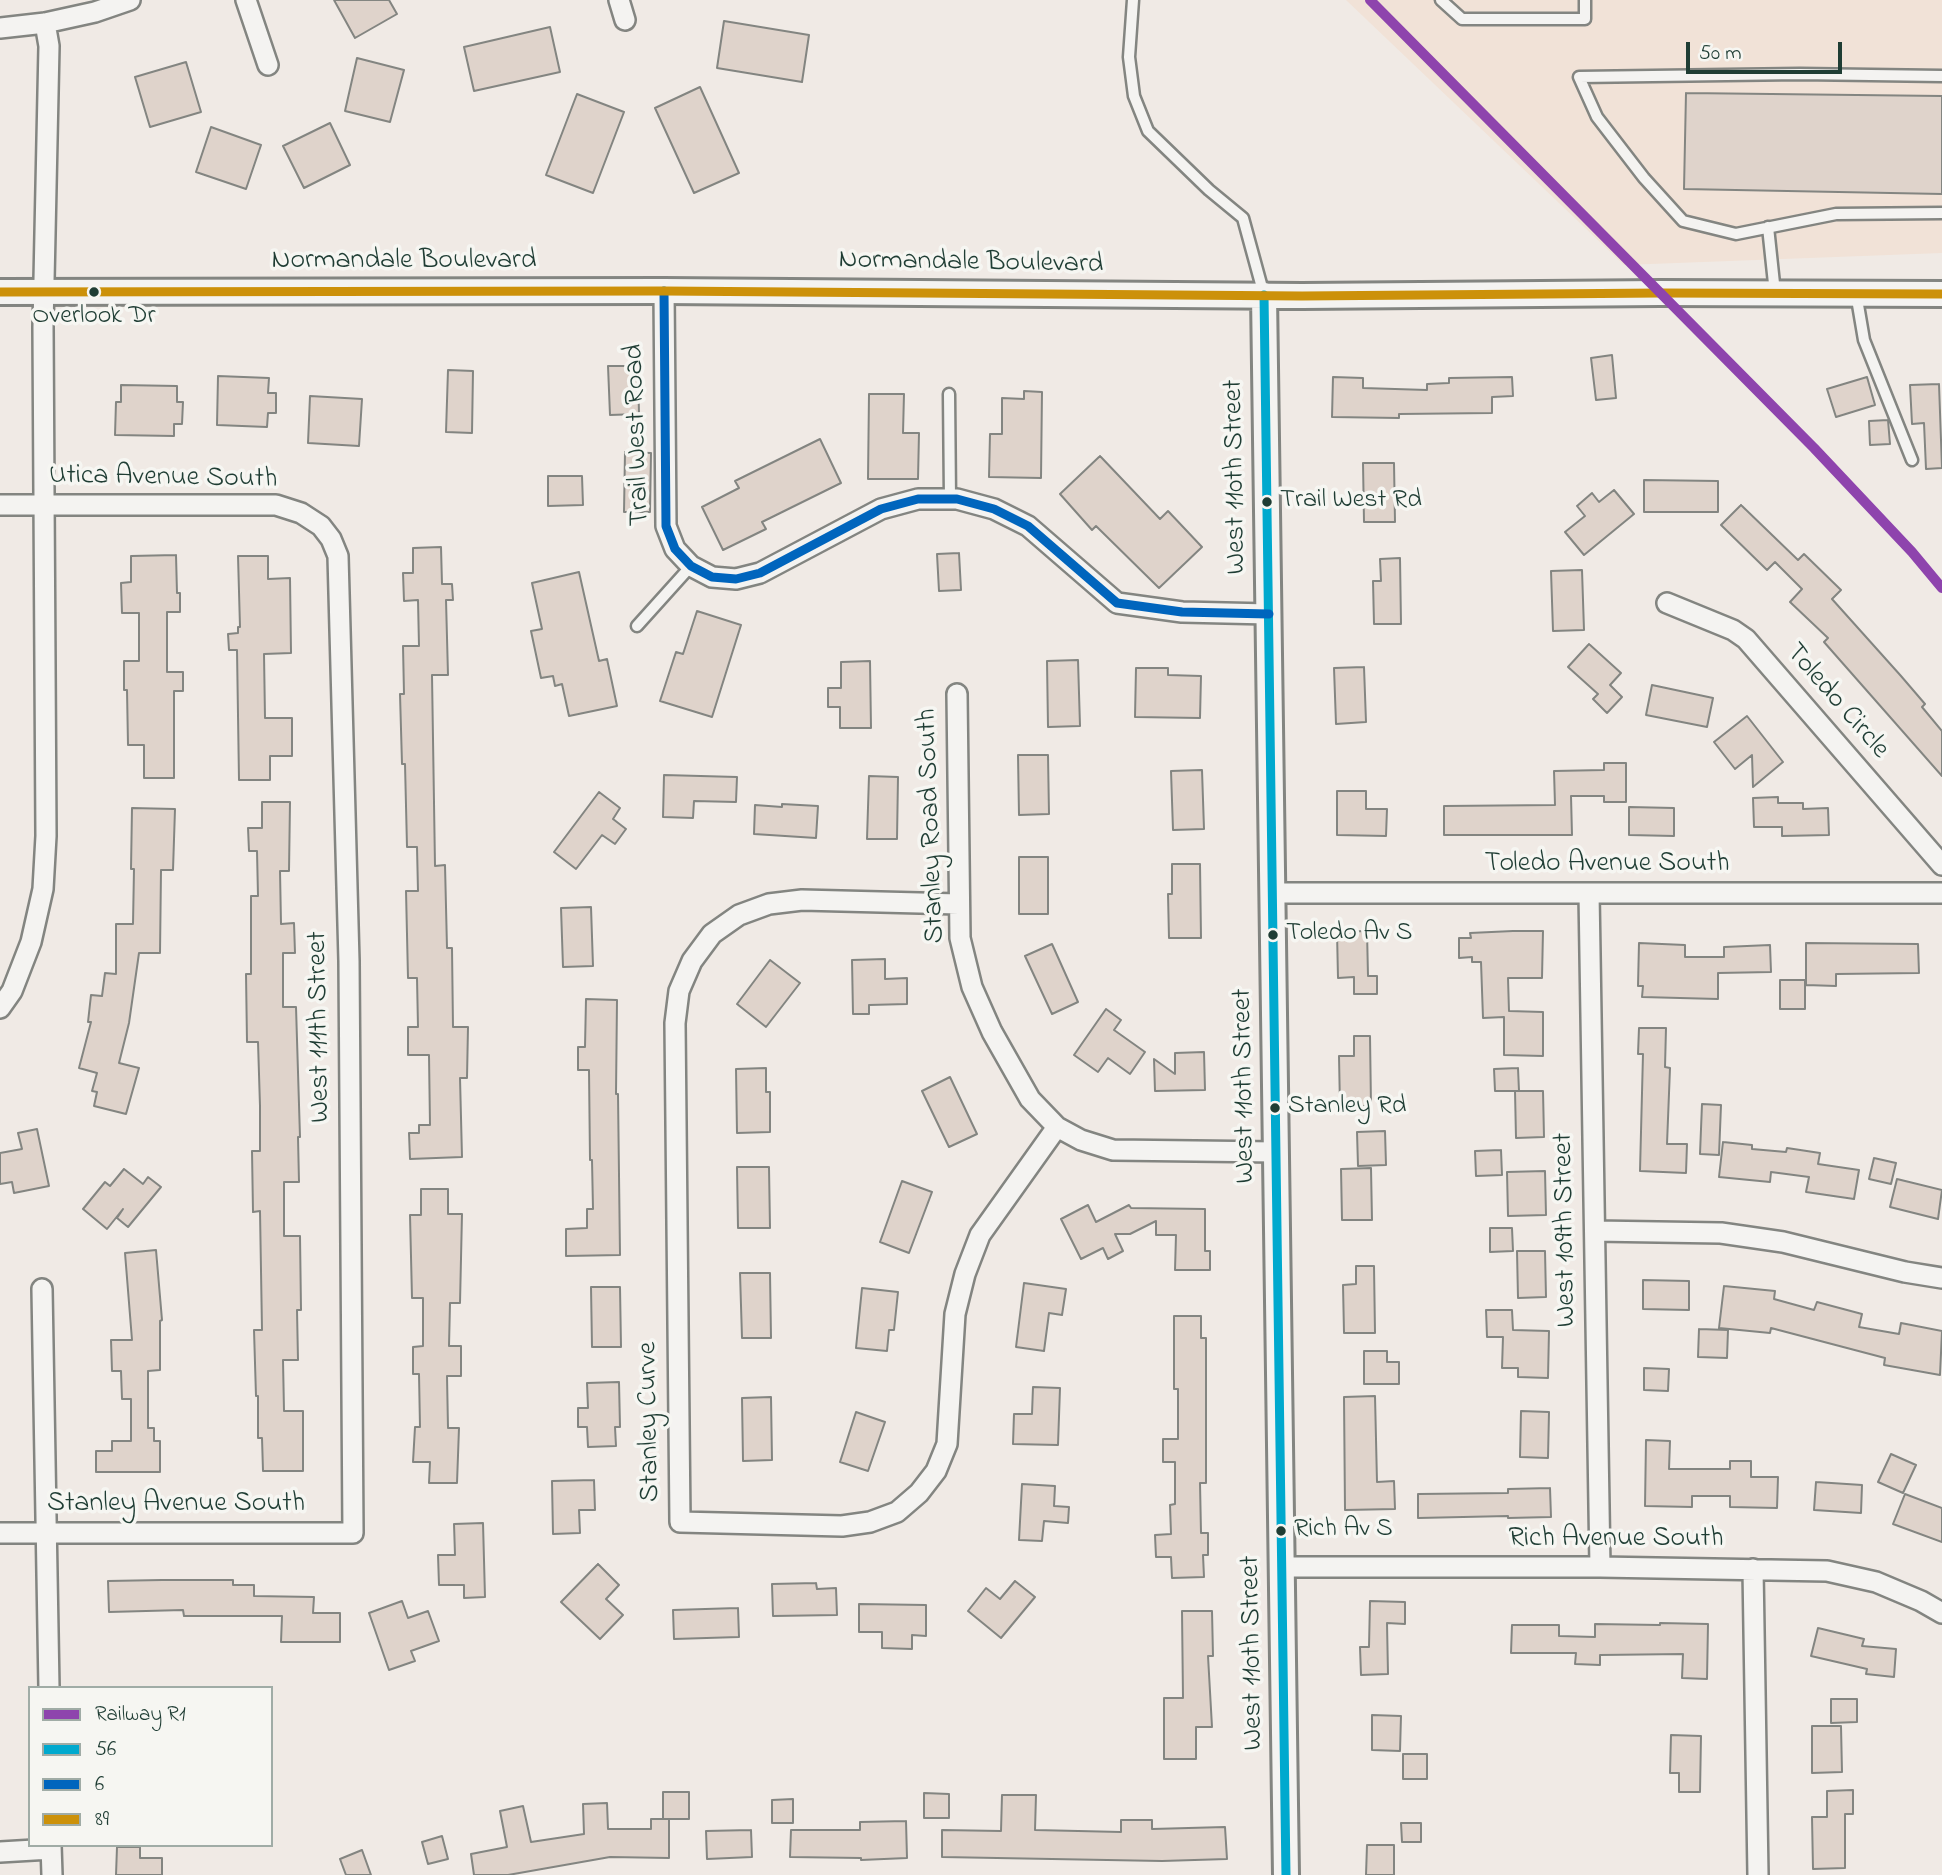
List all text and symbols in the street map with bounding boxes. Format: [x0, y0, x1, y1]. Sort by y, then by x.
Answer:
scale bar [1690, 28, 1846, 72]
text: 50 m [1699, 39, 1742, 69]
street label: Normandale Boulevard [272, 245, 536, 279]
street label: Normandale Boulevard [838, 245, 1104, 283]
marker: Overlook Dr [87, 285, 101, 299]
place label: Overlook Dr [32, 302, 156, 334]
street label: Trail West Road [619, 343, 659, 527]
street label: West 110th Street [1219, 379, 1255, 575]
street label: Utica Avenue South [48, 460, 278, 498]
place label: Trail West Rd [1280, 486, 1422, 518]
marker: Trail West Rd [1260, 495, 1274, 509]
street label: Toledo Circle [1777, 637, 1895, 767]
street label: Stanley Road South [912, 708, 954, 944]
street label: Toledo Avenue South [1484, 848, 1730, 882]
place label: Toledo Av S [1286, 919, 1412, 951]
marker: Toledo Av S [1266, 928, 1280, 942]
street label: West 111th Street [303, 931, 339, 1123]
street label: West 110th Street [1228, 988, 1264, 1184]
place label: Stanley Rd [1288, 1092, 1406, 1124]
marker: Stanley Rd [1268, 1101, 1282, 1115]
street label: West 109th Street [1549, 1132, 1585, 1328]
street label: Stanley Curve [633, 1342, 669, 1502]
street label: Stanley Avenue South [47, 1488, 305, 1522]
place label: Rich Av S [1294, 1515, 1393, 1547]
street label: Rich Avenue South [1508, 1523, 1724, 1557]
marker: Rich Av S [1274, 1524, 1288, 1538]
street label: West 110th Street [1236, 1555, 1272, 1751]
legend [28, 1686, 273, 1847]
text: Railway R1 [95, 1700, 186, 1730]
text: 56 [95, 1735, 116, 1765]
text: 6 [95, 1770, 104, 1800]
text: 89 [95, 1805, 109, 1835]

